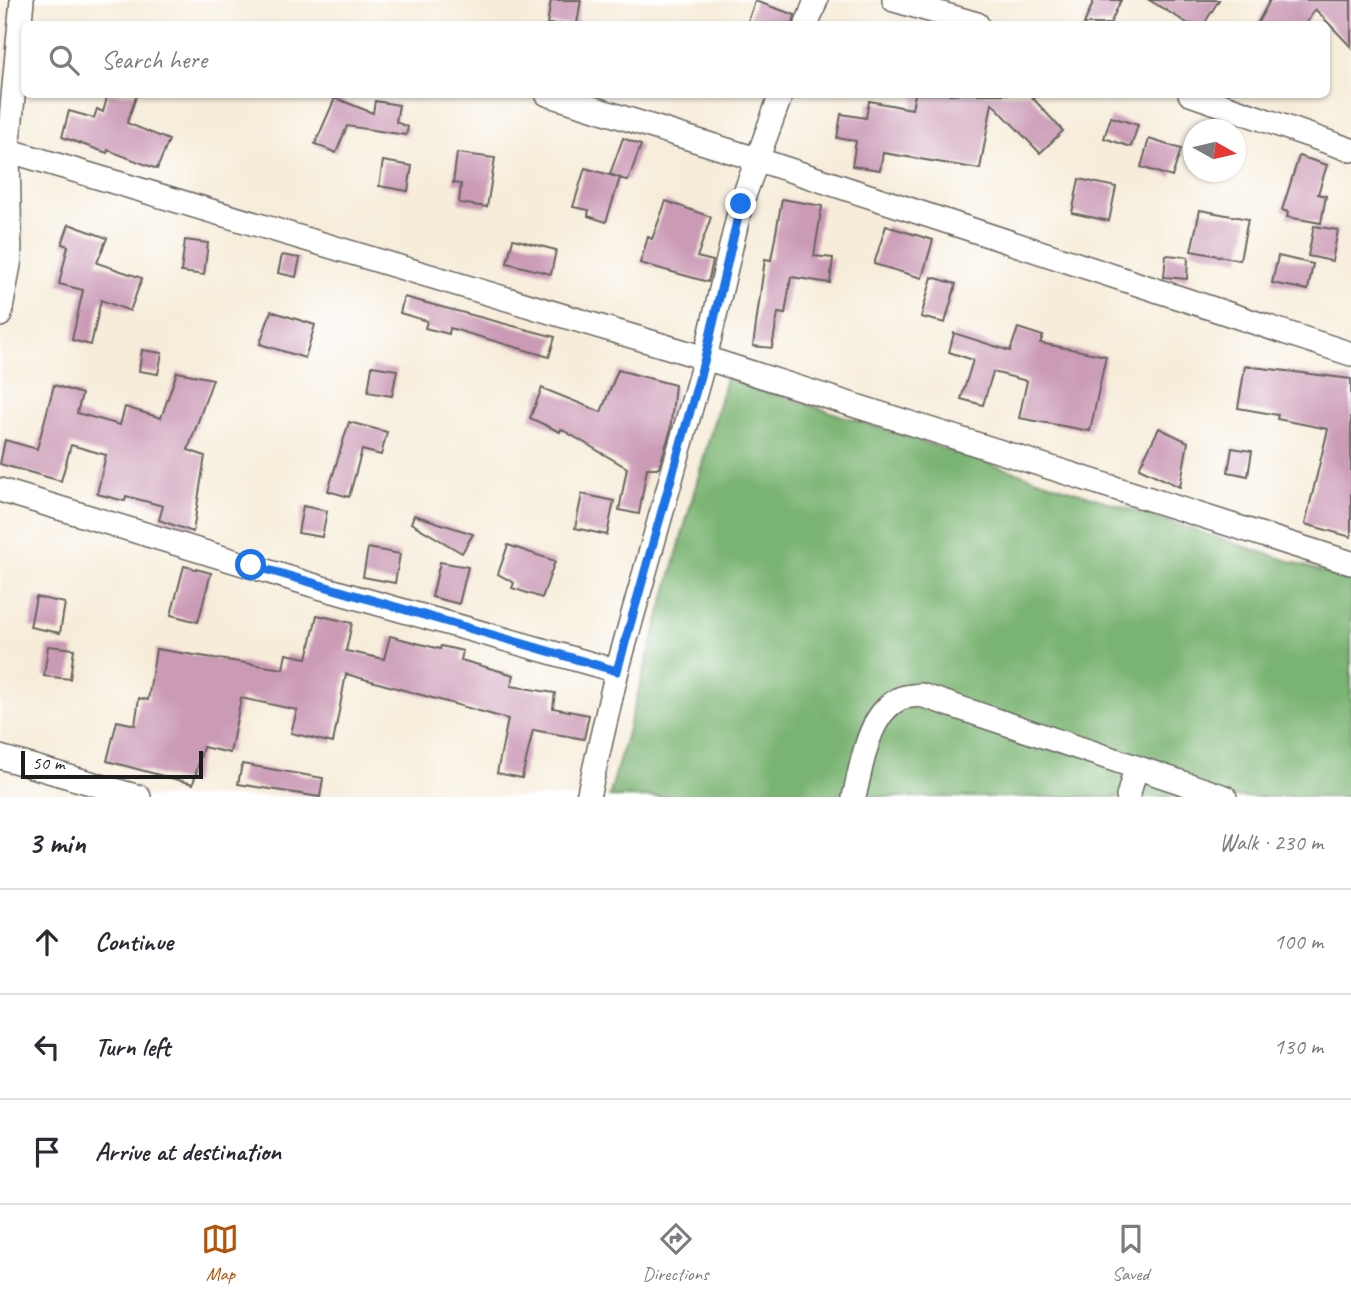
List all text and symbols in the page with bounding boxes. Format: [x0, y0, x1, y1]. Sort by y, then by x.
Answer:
search box [21, 21, 1330, 98]
icon: search [45, 41, 83, 79]
text: Search here [101, 43, 207, 76]
north arrow [1183, 119, 1246, 182]
route end [725, 188, 756, 219]
route start [235, 549, 266, 580]
scale bar [21, 748, 203, 780]
text: 50 m [32, 751, 64, 775]
text: 3 min [28, 824, 85, 862]
text: Walk · 230 m [1219, 828, 1323, 857]
icon: ahead [28, 923, 66, 961]
text: Continue [95, 925, 173, 958]
text: 100 m [1274, 927, 1323, 956]
icon: left [28, 1028, 66, 1066]
text: Turn left [95, 1030, 170, 1063]
text: 130 m [1274, 1032, 1323, 1061]
icon: arrive [28, 1133, 66, 1171]
text: Arrive at destination [95, 1135, 281, 1168]
tab: Map [201, 1220, 239, 1286]
tab: Directions [642, 1220, 709, 1286]
tab: Saved [1112, 1220, 1150, 1286]

